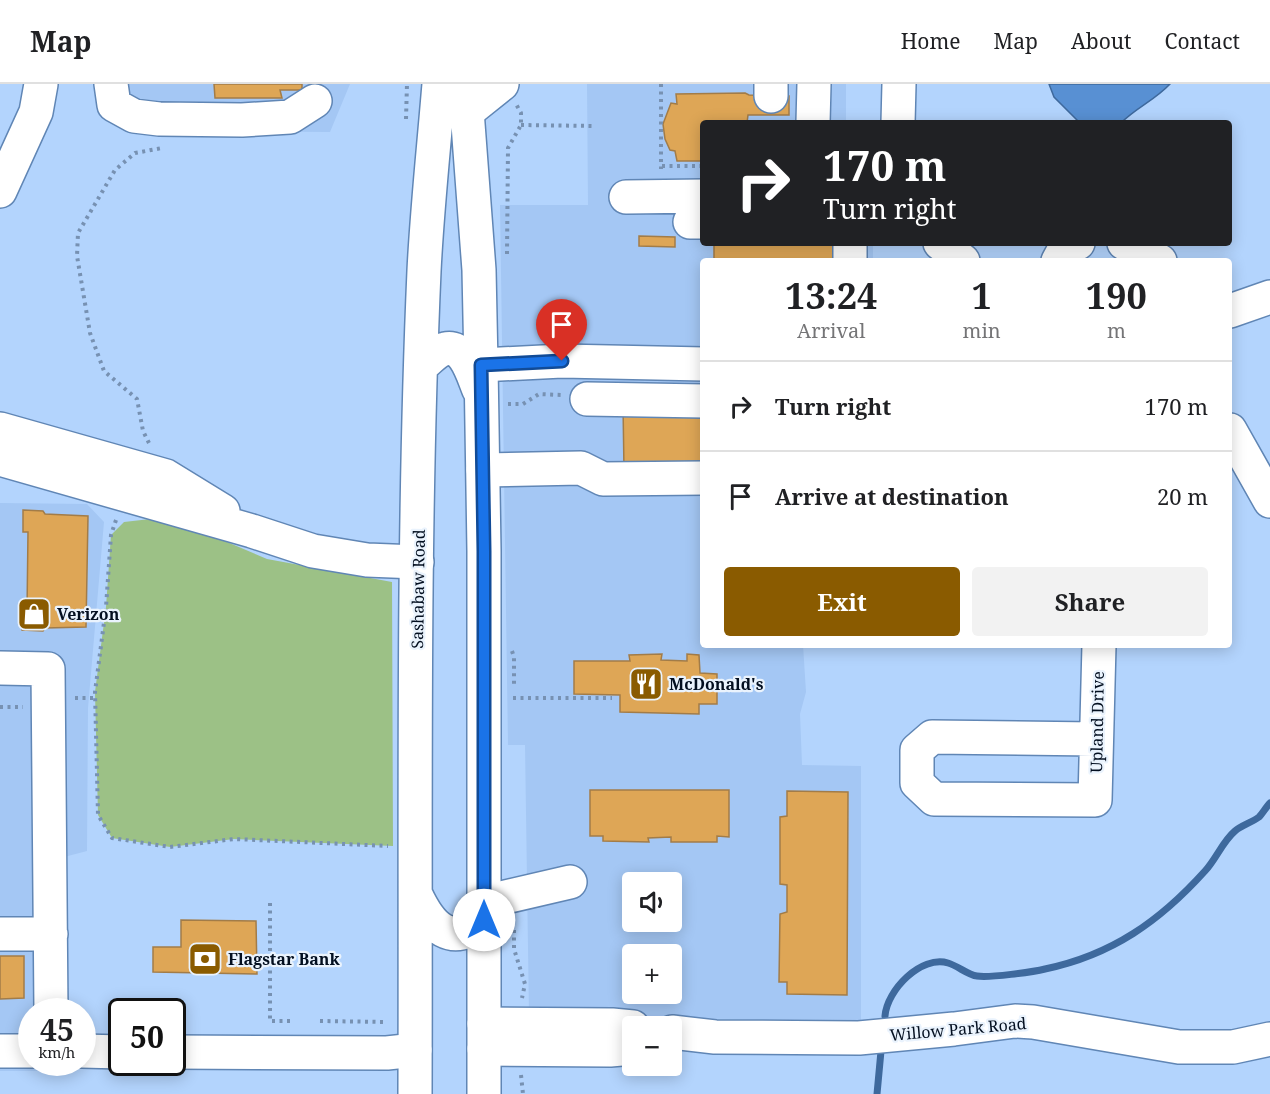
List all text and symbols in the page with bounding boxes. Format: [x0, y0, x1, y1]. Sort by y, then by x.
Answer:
text: Map [30, 22, 92, 60]
text: Home [901, 27, 961, 55]
text: Map [994, 27, 1038, 55]
text: About [1071, 27, 1132, 55]
text: Contact [1165, 27, 1240, 55]
text: 170 m [823, 136, 947, 193]
icon: right [724, 144, 802, 222]
text: Turn right [823, 190, 956, 227]
text: 13:24 [785, 271, 877, 320]
text: 1 [971, 271, 992, 320]
text: 190 [1086, 271, 1147, 320]
pin [536, 299, 587, 361]
icon: arrive [545, 308, 578, 341]
text: Arrival [797, 317, 865, 344]
text: min [963, 317, 1001, 344]
text: m [1107, 317, 1126, 344]
icon: right [724, 390, 757, 423]
text: Turn right [775, 391, 891, 421]
text: 170 m [1145, 391, 1208, 421]
icon: arrive [724, 480, 757, 513]
text: Arrive at destination [775, 481, 1009, 511]
text: 20 m [1157, 481, 1208, 511]
street label: Sashabaw Road [406, 529, 430, 649]
button: Exit [724, 567, 960, 636]
button: Share [972, 567, 1208, 636]
shop icon: Verizon [16, 596, 52, 632]
place label: Verizon [57, 603, 120, 625]
restaurant icon: McDonald's [628, 666, 664, 702]
street label: Upland Drive [1085, 671, 1109, 773]
place label: McDonald's [669, 673, 764, 695]
map controls [622, 872, 682, 1076]
button: sound [622, 872, 682, 932]
position arrow [452, 888, 516, 952]
bank icon: Flagstar Bank [187, 941, 223, 977]
button: + [622, 944, 682, 1004]
place label: Flagstar Bank [228, 948, 340, 970]
speed limit sign: 50 [108, 998, 186, 1076]
text: 45 [40, 1009, 74, 1050]
street label: Willow Park Road [889, 1012, 1028, 1046]
button: − [622, 1016, 682, 1076]
text: km/h [39, 1042, 75, 1062]

